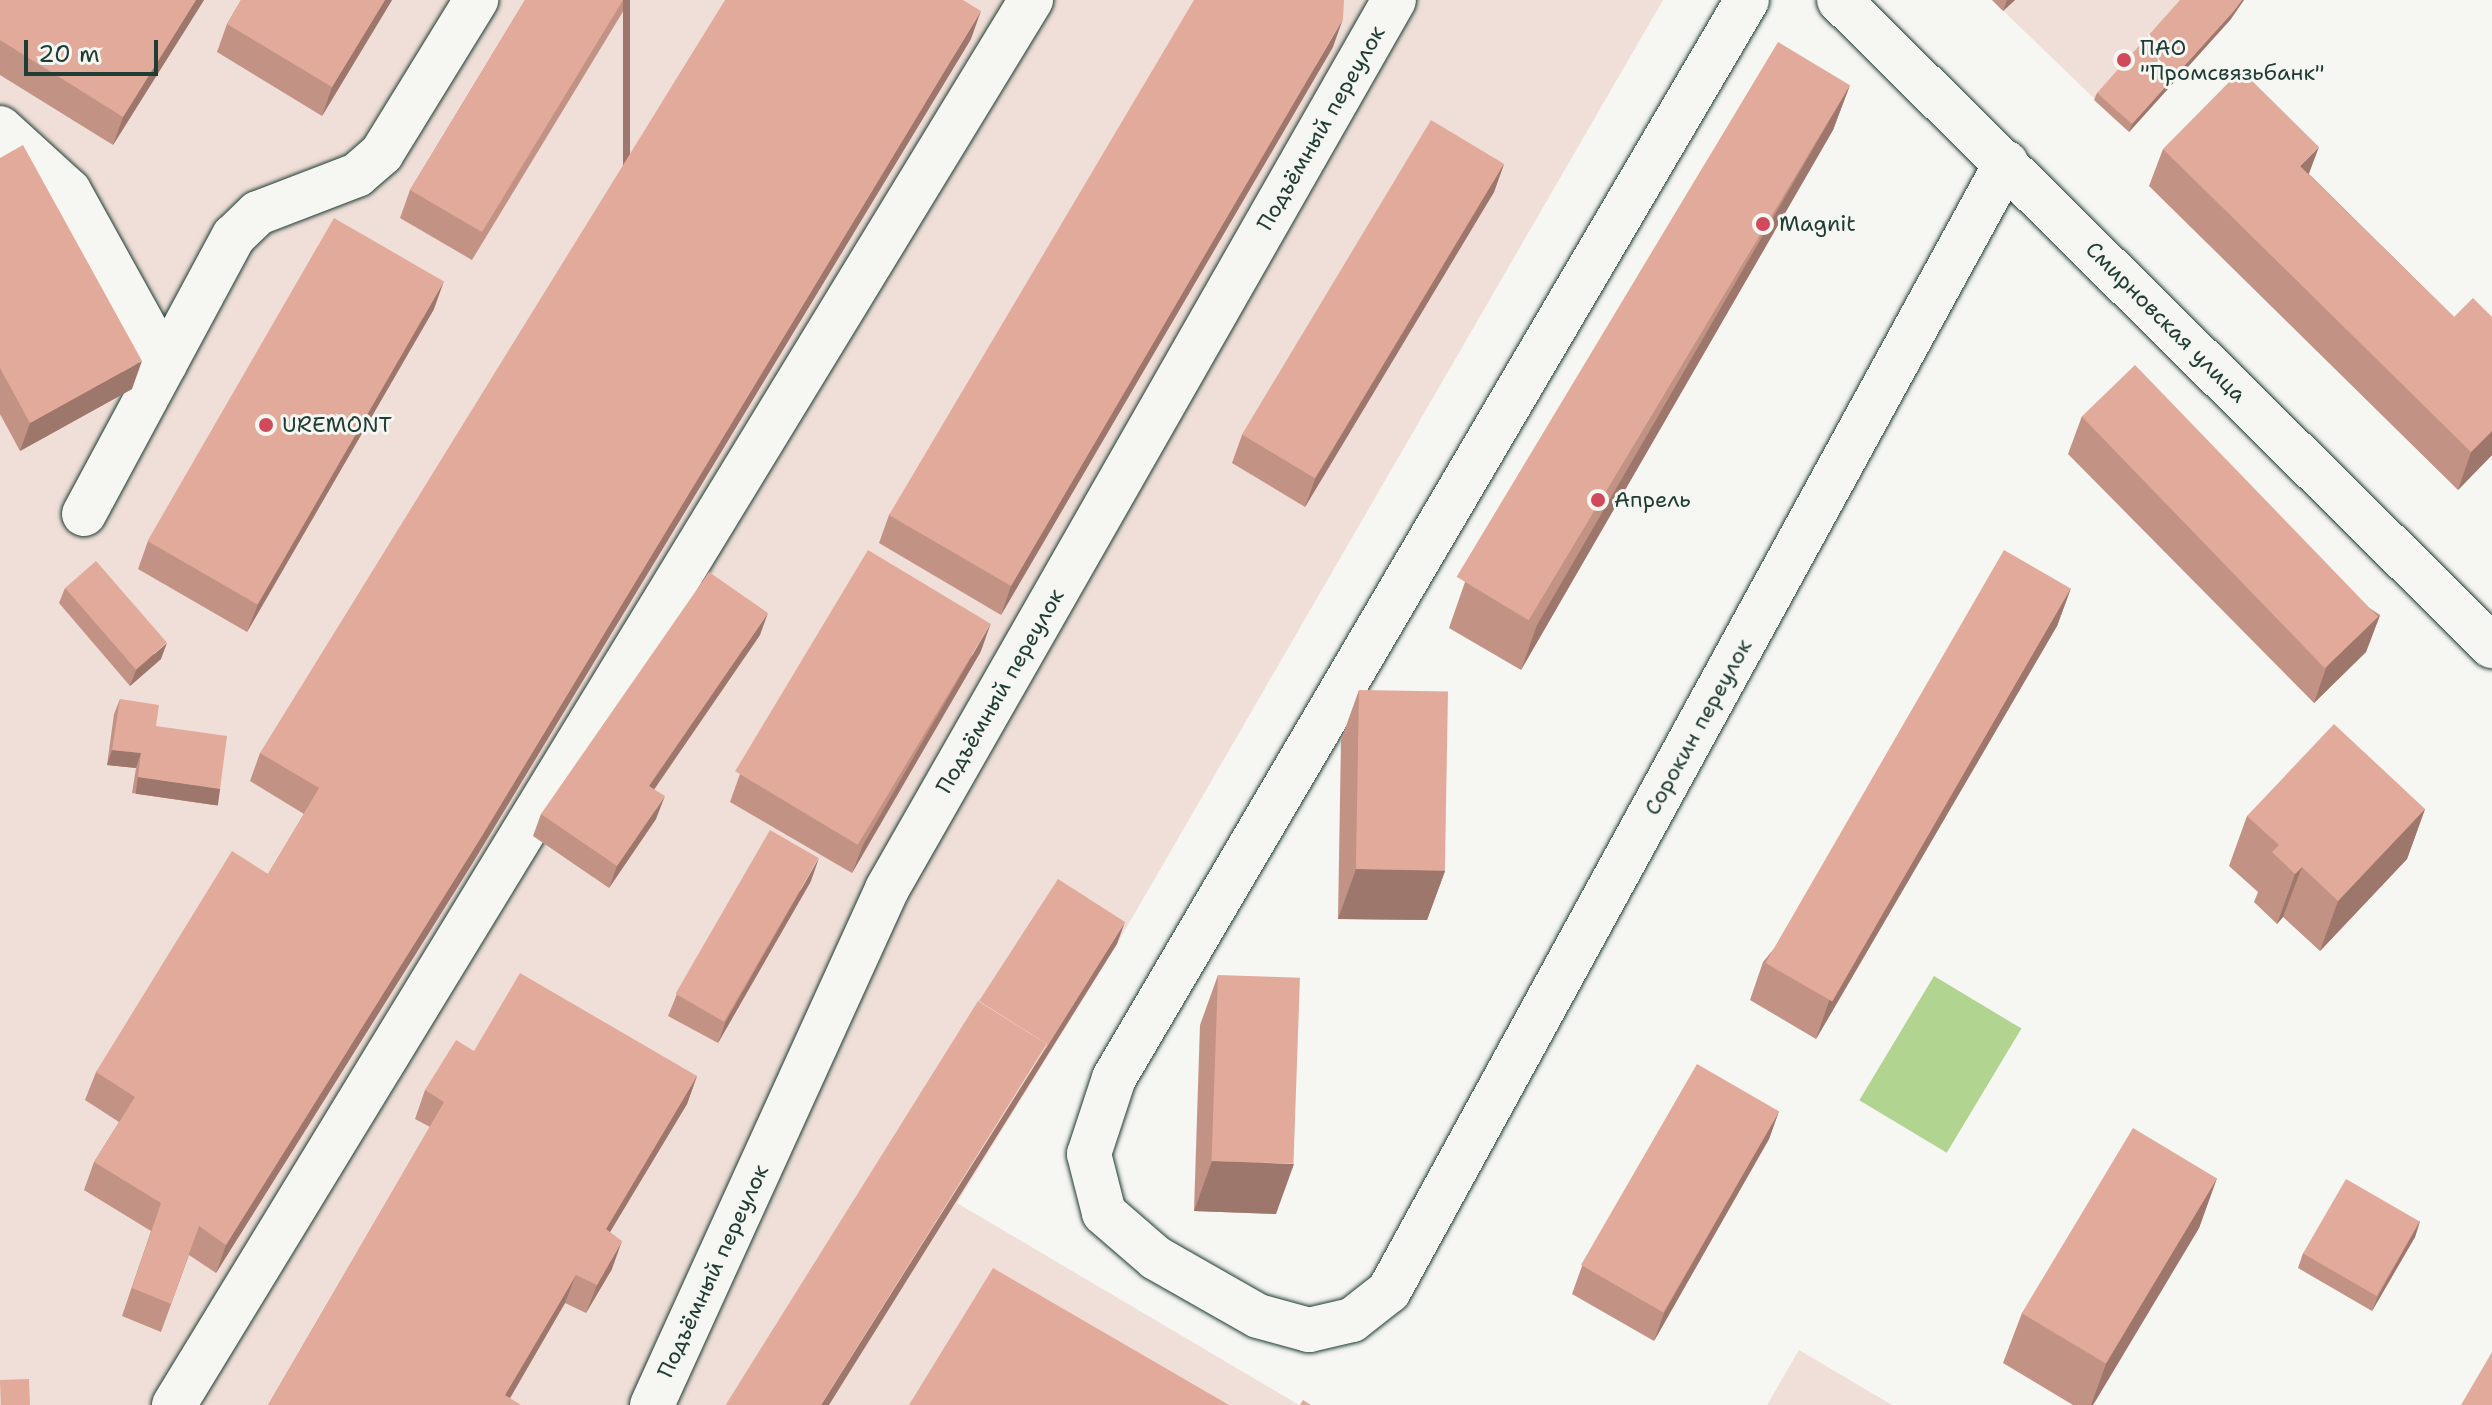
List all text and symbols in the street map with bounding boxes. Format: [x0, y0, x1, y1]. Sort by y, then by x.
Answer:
street label: Подъёмный переулок [1251, 21, 1391, 235]
scale bar [28, 24, 162, 74]
place label: ПАО "Промсвязьбанк" [2140, 34, 2325, 86]
text: 20 m [38, 38, 100, 70]
marker: ПАО "Промсвязьбанк" [2115, 51, 2133, 69]
place label: Magnit [1779, 211, 1856, 237]
marker: Magnit [1754, 215, 1772, 233]
street label: Смирновская улица [2080, 236, 2252, 408]
place label: UREMONT [282, 412, 392, 438]
marker: UREMONT [257, 416, 275, 434]
place label: Апрель [1614, 487, 1691, 513]
marker: Апрель [1589, 491, 1607, 509]
street label: Подъёмный переулок [930, 584, 1070, 798]
street label: Сорокин переулок [1639, 634, 1757, 820]
street label: Подъёмный переулок [652, 1160, 774, 1382]

